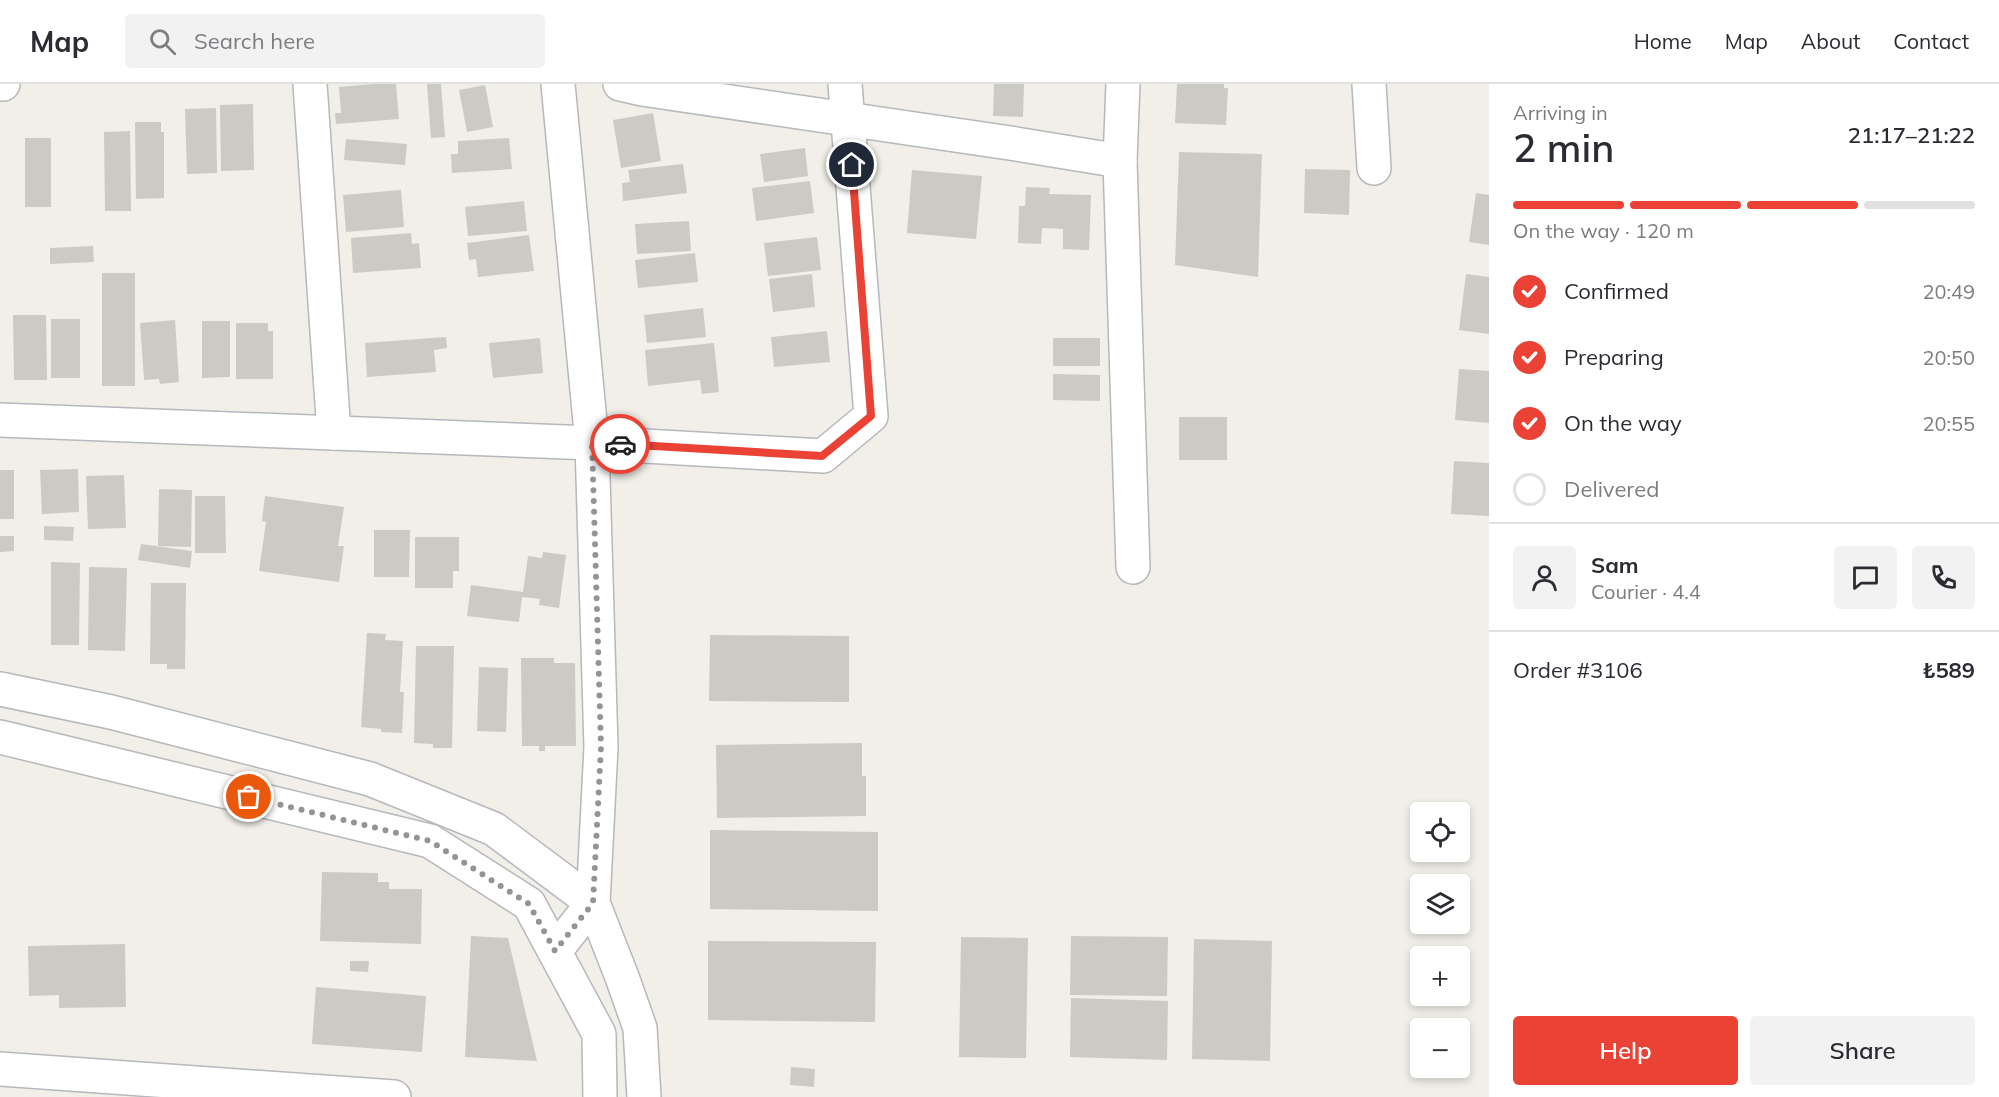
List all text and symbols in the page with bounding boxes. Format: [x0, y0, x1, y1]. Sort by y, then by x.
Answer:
search box [125, 14, 545, 68]
text: Map [30, 24, 89, 59]
icon: search [146, 25, 179, 58]
text: Search here [194, 27, 315, 55]
text: Home [1634, 28, 1692, 54]
text: Map [1725, 28, 1768, 54]
text: About [1801, 28, 1860, 54]
text: Contact [1893, 28, 1969, 54]
text: Arriving in [1513, 100, 1608, 125]
text: 21:17–21:22 [1848, 121, 1975, 149]
text: 2 min [1513, 123, 1614, 172]
pin [826, 139, 877, 190]
icon: home [835, 148, 868, 181]
text: On the way · 120 m [1513, 218, 1694, 243]
icon: check [1513, 275, 1546, 308]
text: Confirmed [1564, 277, 1669, 305]
text: 20:49 [1922, 279, 1975, 304]
icon: check [1513, 341, 1546, 374]
text: Preparing [1564, 343, 1664, 371]
text: 20:50 [1922, 345, 1975, 370]
icon: check [1513, 407, 1546, 440]
text: On the way [1564, 409, 1682, 437]
text: 20:55 [1922, 411, 1975, 436]
courier [590, 414, 650, 474]
icon: car [604, 428, 637, 461]
text: Delivered [1564, 475, 1659, 503]
button: person [1513, 546, 1576, 609]
button: chat [1834, 546, 1897, 609]
button: phone [1912, 546, 1975, 609]
text: Sam [1591, 551, 1639, 579]
text: Courier · 4.4 [1591, 579, 1701, 604]
text: Order #3106 [1513, 656, 1643, 684]
text: ₺589 [1922, 656, 1975, 684]
pin [223, 771, 274, 822]
icon: bag [232, 780, 265, 813]
map controls [1410, 802, 1470, 1078]
button: locate [1410, 802, 1470, 862]
button: layers [1410, 874, 1470, 934]
button: + [1410, 946, 1470, 1006]
button: Help [1513, 1016, 1738, 1085]
button: Share [1750, 1016, 1975, 1085]
button: − [1410, 1018, 1470, 1078]

